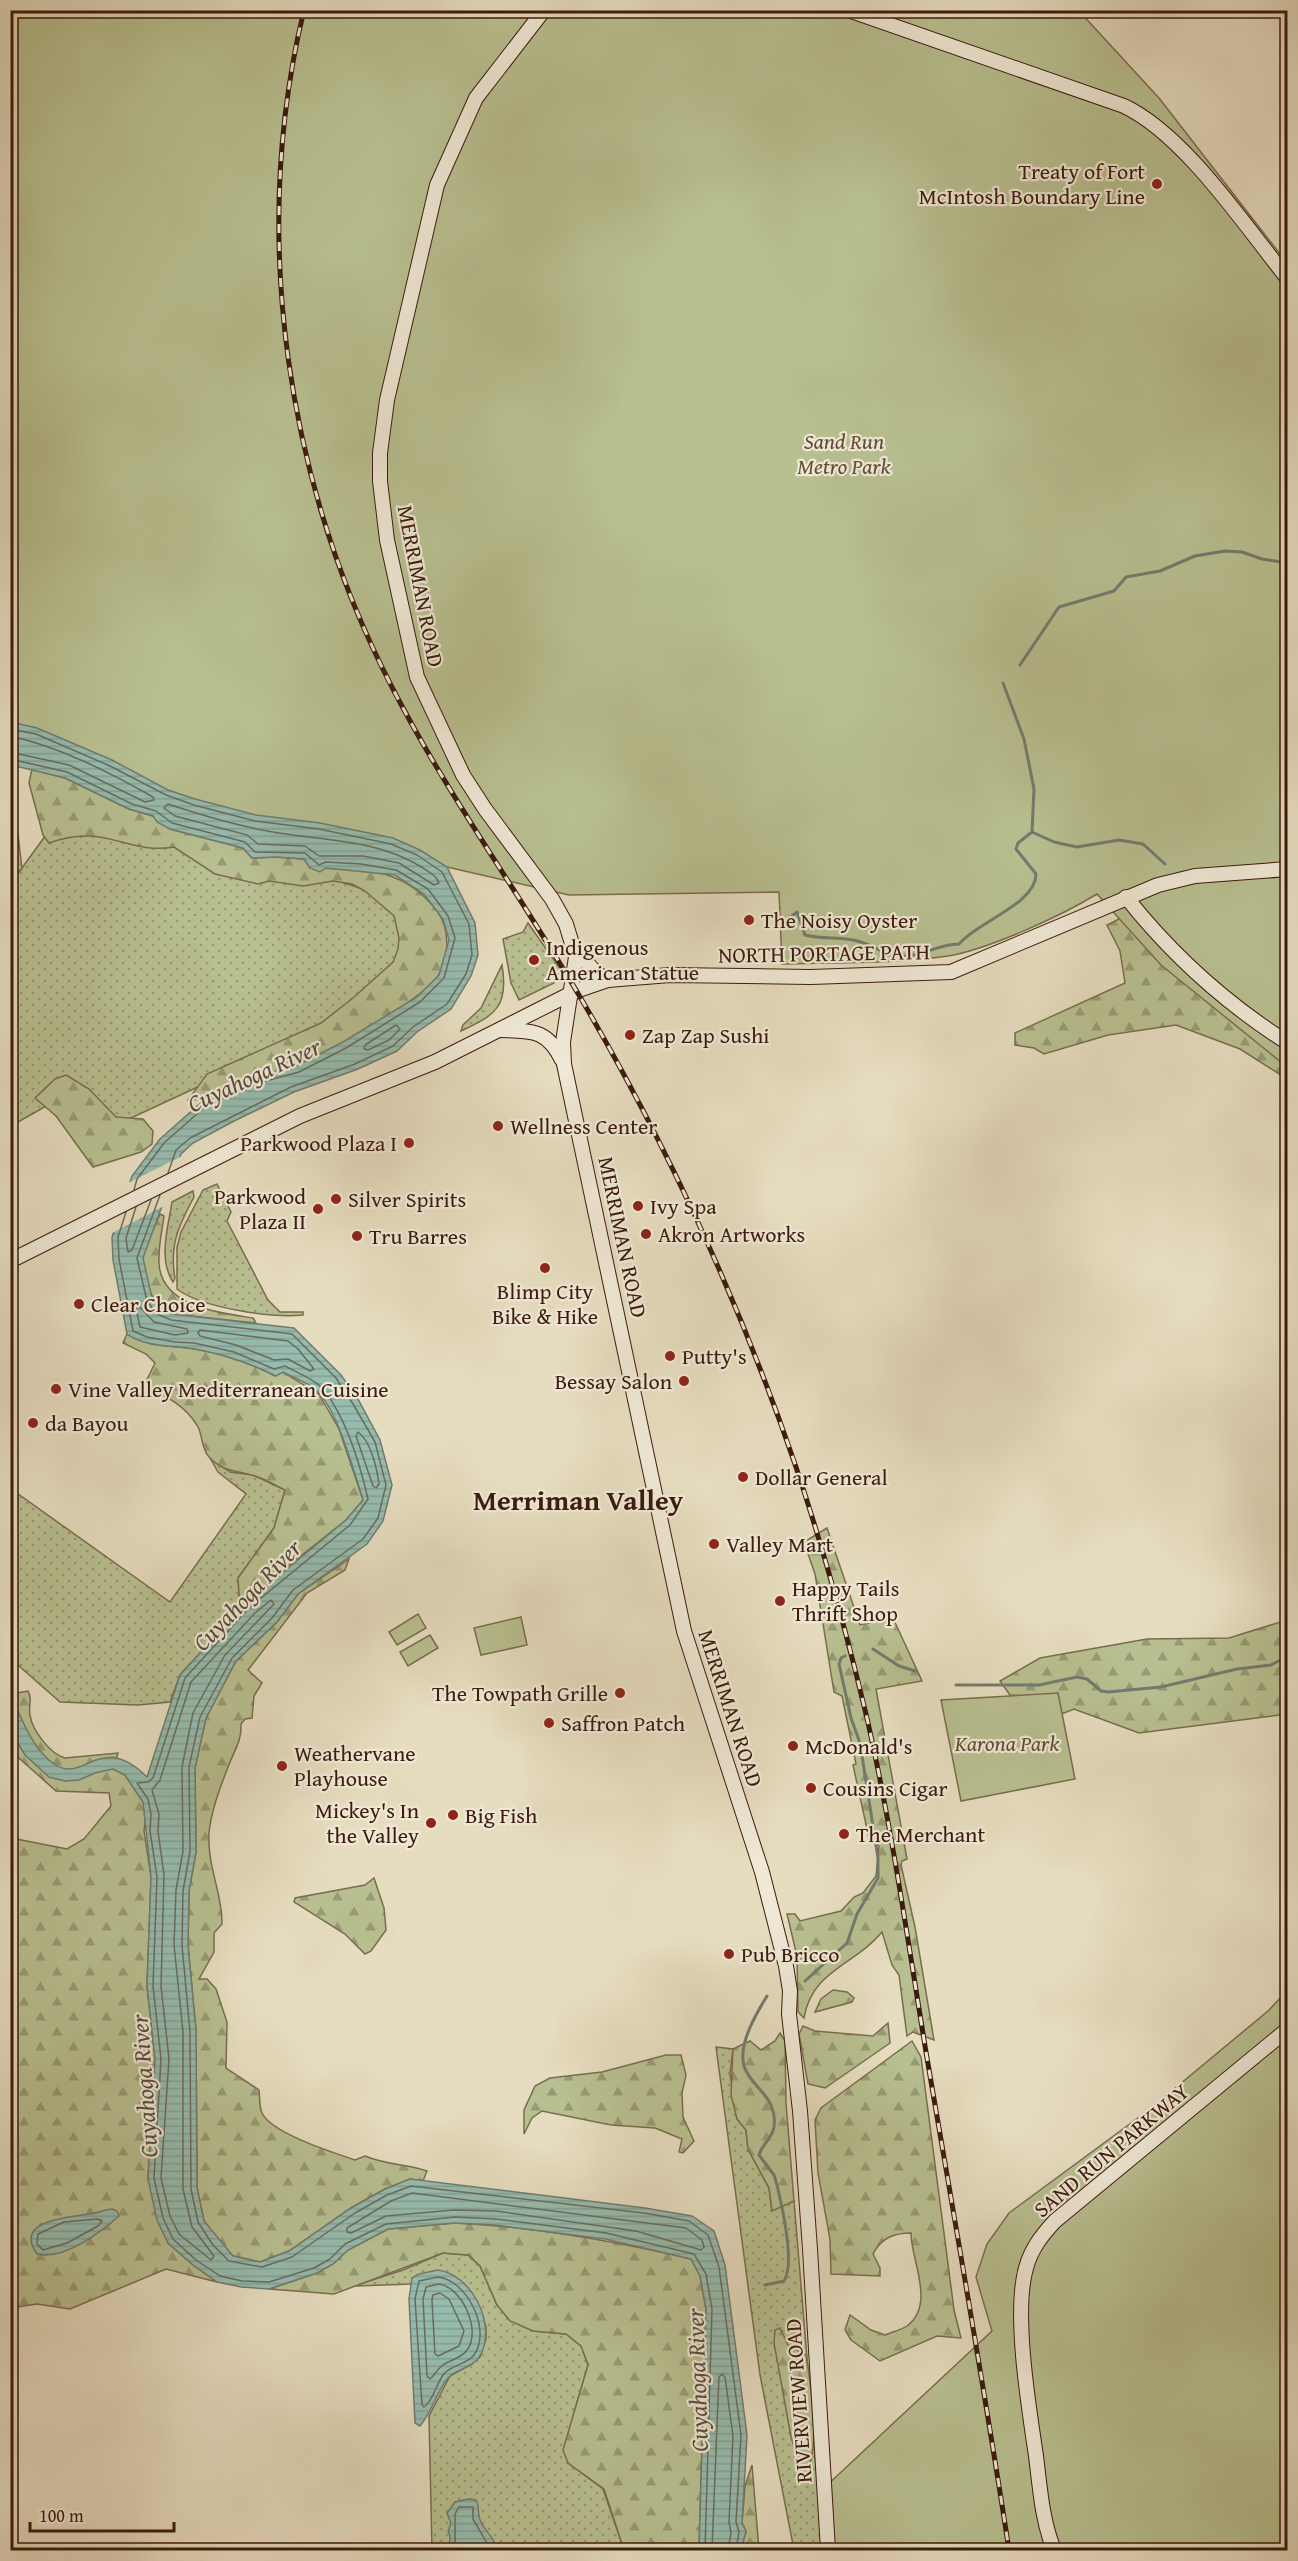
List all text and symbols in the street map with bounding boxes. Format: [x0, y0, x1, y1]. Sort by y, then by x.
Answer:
place label: Treaty of Fort McIntosh Boundary Line [919, 155, 1145, 212]
marker: Treaty of Fort McIntosh Boundary Line [1150, 177, 1164, 191]
park label: Sand Run Metro Park [797, 425, 892, 482]
street label: MERRIMAN ROAD [390, 502, 452, 670]
place label: The Noisy Oyster [761, 904, 917, 936]
marker: The Noisy Oyster [742, 913, 756, 927]
place label: Indigenous American Statue [546, 931, 699, 988]
street label: NORTH PORTAGE PATH [718, 935, 930, 971]
marker: Indigenous American Statue [527, 953, 541, 967]
place label: Zap Zap Sushi [642, 1019, 769, 1051]
water label: Cuyahoga River [182, 1028, 327, 1121]
marker: Zap Zap Sushi [623, 1028, 637, 1042]
place label: Wellness Center [510, 1110, 657, 1142]
marker: Wellness Center [491, 1119, 505, 1133]
place label: Parkwood Plaza I [240, 1127, 397, 1159]
marker: Parkwood Plaza I [402, 1136, 416, 1150]
street label: MERRIMAN ROAD [590, 1153, 656, 1321]
place label: Parkwood Plaza II [214, 1180, 306, 1237]
place label: Silver Spirits [348, 1183, 466, 1215]
place label: Ivy Spa [650, 1190, 717, 1222]
marker: Silver Spirits [329, 1192, 343, 1206]
marker: Ivy Spa [631, 1199, 645, 1213]
marker: Parkwood Plaza II [311, 1202, 325, 1216]
place label: Akron Artworks [658, 1218, 805, 1250]
place label: Tru Barres [369, 1220, 467, 1252]
marker: Akron Artworks [639, 1227, 653, 1241]
marker: Tru Barres [350, 1229, 364, 1243]
marker: Blimp City Bike & Hike [538, 1261, 552, 1275]
place label: Blimp City Bike & Hike [492, 1275, 598, 1332]
place label: Clear Choice [91, 1288, 206, 1320]
marker: Clear Choice [72, 1297, 86, 1311]
place label: Putty's [682, 1340, 747, 1372]
marker: Putty's [663, 1349, 677, 1363]
place label: Bessay Salon [555, 1365, 673, 1397]
place label: Vine Valley Mediterranean Cuisine [68, 1373, 389, 1405]
marker: Bessay Salon [677, 1374, 691, 1388]
marker: Vine Valley Mediterranean Cuisine [49, 1382, 63, 1396]
place label: da Bayou [45, 1407, 129, 1439]
marker: da Bayou [26, 1416, 40, 1430]
place label: Dollar General [755, 1461, 888, 1493]
marker: Dollar General [736, 1470, 750, 1484]
district label: Merriman Valley [473, 1479, 684, 1520]
place label: Valley Mart [726, 1528, 833, 1560]
water label: Cuyahoga River [185, 1530, 310, 1659]
marker: Valley Mart [707, 1537, 721, 1551]
place label: Happy Tails Thrift Shop [792, 1572, 900, 1629]
marker: Happy Tails Thrift Shop [773, 1594, 787, 1608]
street label: MERRIMAN ROAD [690, 1625, 772, 1791]
place label: The Towpath Grille [432, 1677, 608, 1709]
marker: The Towpath Grille [613, 1686, 627, 1700]
place label: Saffron Patch [561, 1707, 686, 1739]
marker: Saffron Patch [542, 1716, 556, 1730]
park label: Karona Park [954, 1727, 1060, 1759]
place label: McDonald's [805, 1730, 912, 1762]
place label: Weathervane Playhouse [294, 1737, 416, 1794]
marker: McDonald's [786, 1739, 800, 1753]
marker: Weathervane Playhouse [275, 1759, 289, 1773]
place label: Cousins Cigar [823, 1772, 947, 1804]
marker: Cousins Cigar [804, 1781, 818, 1795]
place label: Mickey's In the Valley [315, 1794, 420, 1851]
place label: Big Fish [465, 1799, 538, 1831]
marker: Big Fish [446, 1808, 460, 1822]
marker: Mickey's In the Valley [424, 1816, 438, 1830]
place label: The Merchant [856, 1818, 985, 1850]
marker: The Merchant [837, 1827, 851, 1841]
place label: Pub Bricco [741, 1938, 839, 1970]
marker: Pub Bricco [722, 1947, 736, 1961]
water label: Cuyahoga River [121, 2012, 166, 2159]
street label: SAND RUN PARKWAY [1026, 2075, 1196, 2225]
water label: Cuyahoga River [677, 2307, 717, 2452]
street label: RIVERVIEW ROAD [776, 2318, 820, 2484]
scale bar [30, 2495, 174, 2533]
text: 100 m [39, 2502, 84, 2529]

